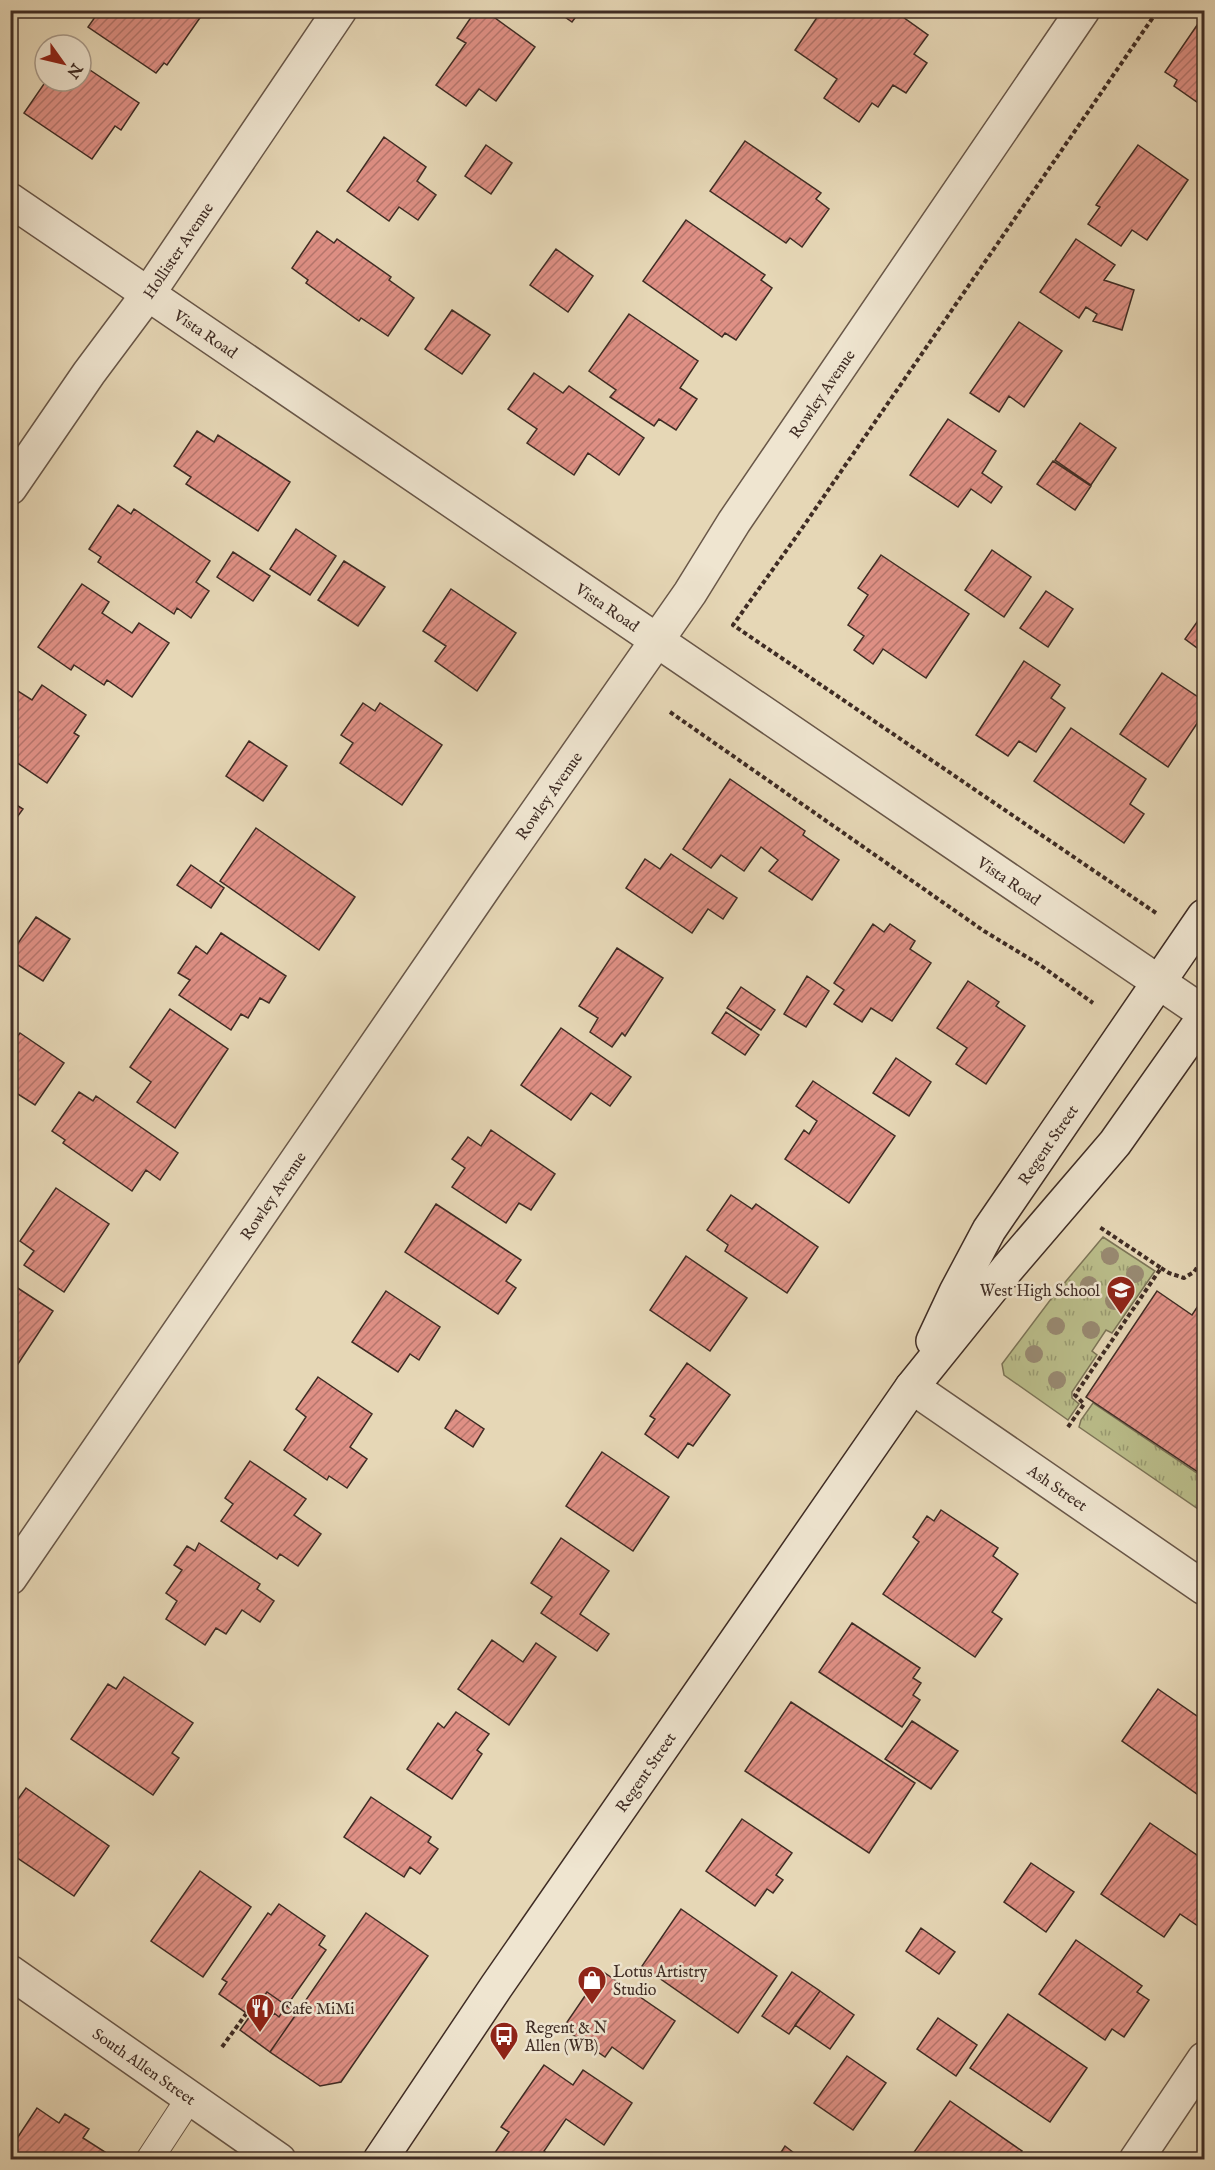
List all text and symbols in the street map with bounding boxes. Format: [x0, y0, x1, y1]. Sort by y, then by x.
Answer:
north arrow [33, 33, 93, 93]
text: N [62, 58, 86, 82]
street label: Hollister Avenue [140, 199, 219, 303]
street label: Vista Road [168, 306, 241, 364]
street label: Rowley Avenue [786, 346, 861, 443]
street label: Vista Road [570, 579, 642, 637]
street label: Rowley Avenue [512, 749, 588, 844]
street label: Vista Road [972, 853, 1044, 911]
street label: Regent Street [1015, 1101, 1084, 1190]
street label: Rowley Avenue [237, 1149, 312, 1245]
school or university icon: West High School [1105, 1274, 1137, 1316]
place label: West High School [980, 1282, 1101, 1302]
street label: Ash Street [1022, 1461, 1091, 1517]
street label: Regent Street [612, 1729, 682, 1817]
place label: Lotus Artistry Studio [613, 1963, 708, 2001]
shop icon: Lotus Artistry Studio [576, 1964, 608, 2006]
restaurant icon: Cafe MiMi [244, 1992, 276, 2034]
place label: Cafe MiMi [281, 2000, 355, 2020]
place label: Regent & N Allen (WB) [524, 2019, 607, 2057]
bus stop icon: Regent & N Allen (WB) [488, 2020, 520, 2062]
street label: South Allen Street [88, 2025, 199, 2111]

